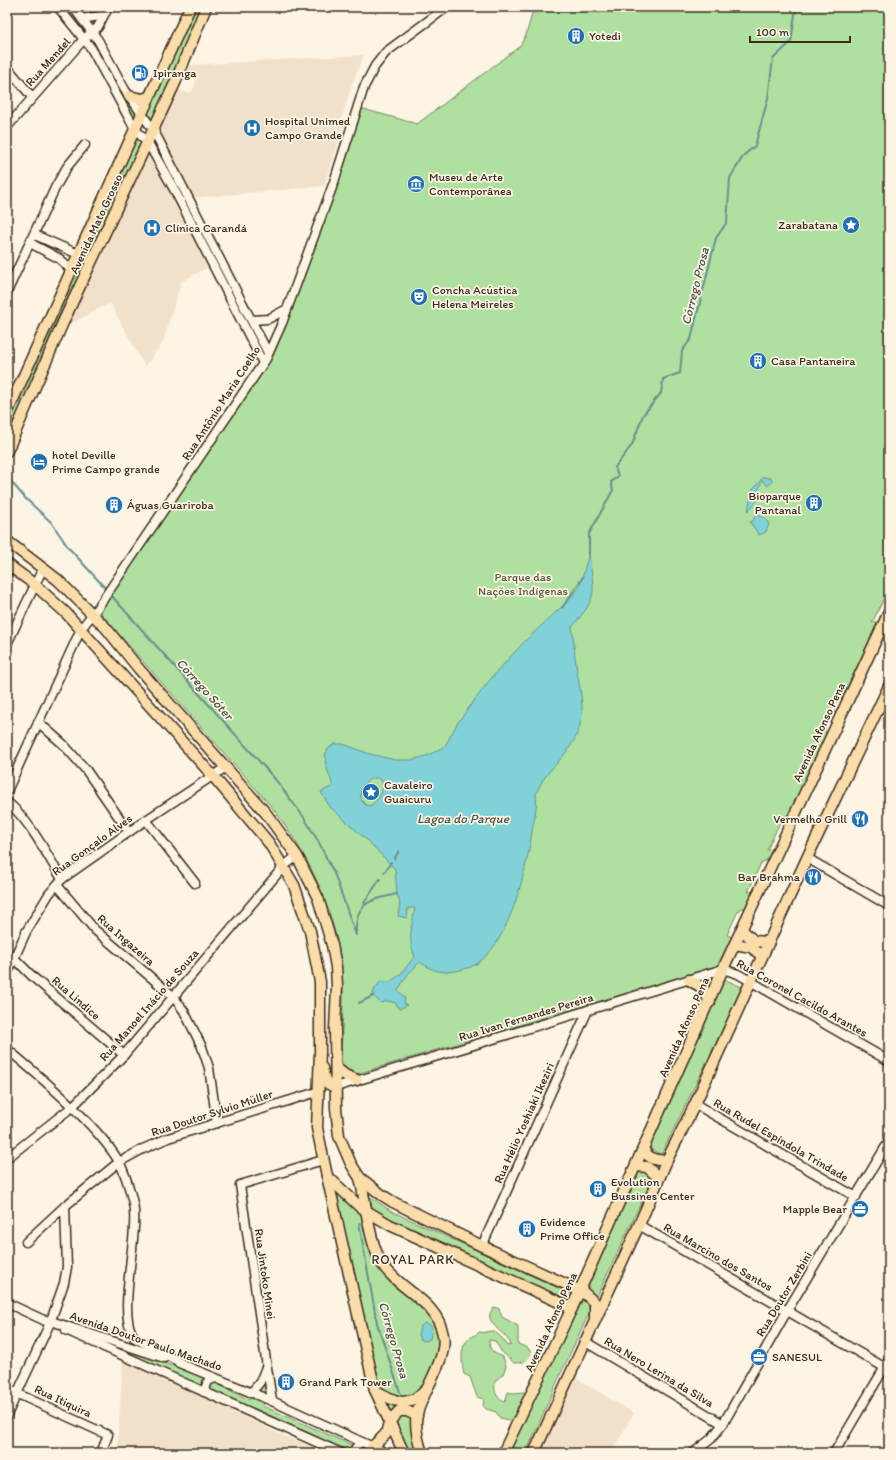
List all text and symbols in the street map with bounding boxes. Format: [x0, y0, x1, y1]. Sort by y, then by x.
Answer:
scale bar [750, 18, 850, 44]
text: 100 m [756, 25, 789, 39]
building icon: Yotedi [566, 26, 586, 46]
place label: Yotedi [589, 29, 621, 43]
street label: Rua Mendel [23, 34, 74, 89]
fuel station icon: Ipiranga [130, 63, 150, 83]
place label: Ipiranga [153, 66, 197, 80]
place label: Hospital Unimed Campo Grande [265, 114, 351, 142]
hospital icon: Hospital Unimed Campo Grande [242, 118, 262, 138]
place label: Museu de Arte Contemporânea [429, 170, 512, 198]
street label: Avenida Mato Grosso [67, 172, 125, 276]
museum icon: Museu de Arte Contemporânea [406, 174, 426, 194]
place icon: Zarabatana [841, 215, 861, 235]
hospital icon: Clínica Carandá [142, 218, 162, 238]
place label: Zarabatana [778, 218, 838, 232]
place label: Clínica Carandá [165, 221, 248, 235]
water label: Córrego Prosa [678, 246, 712, 326]
place label: Concha Acústica Helena Meireles [432, 283, 518, 311]
theatre icon: Concha Acústica Helena Meireles [409, 287, 429, 307]
street label: Rua Antônio Maria Coelho [179, 343, 263, 463]
building icon: Casa Pantaneira [748, 351, 768, 371]
place label: Casa Pantaneira [771, 354, 856, 368]
place label: hotel Deville Prime Campo grande [52, 448, 160, 476]
hotel icon: hotel Deville Prime Campo grande [29, 452, 49, 472]
place label: Bioparque Pantanal [749, 489, 802, 517]
building icon: Bioparque Pantanal [804, 493, 824, 513]
building icon: Águas Guariroba [104, 495, 124, 515]
place label: Águas Guariroba [127, 498, 215, 512]
park label: Parque das Nações Indígenas [478, 570, 568, 598]
water label: Córrego Sóter [174, 655, 238, 724]
street label: Avenida Afonso Pena [790, 679, 848, 784]
place label: Cavaleiro Guaicuru [384, 778, 432, 806]
place icon: Cavaleiro Guaicuru [361, 782, 381, 802]
restaurant icon: Vermelho Grill [850, 809, 870, 829]
street label: Rua Gonçalo Alves [49, 811, 135, 879]
water label: Lagoa do Parque [417, 811, 510, 826]
place label: Vermelho Grill [773, 812, 848, 826]
restaurant icon: Bar Brahma [803, 867, 823, 887]
place label: Bar Brahma [738, 870, 801, 884]
street label: Rua Ingazeira [94, 911, 158, 969]
street label: Rua Manoel Inácio de Souza [96, 945, 202, 1064]
street label: Rua Coronel Cacildo Arantes [734, 956, 870, 1040]
street label: Rua Lindice [49, 973, 103, 1023]
street label: Avenida Afonso Pena [656, 974, 713, 1079]
street label: Rua Ivan Fernandes Pereira [457, 990, 596, 1044]
street label: Rua Hélio Yoshiaki Ikeziri [491, 1061, 557, 1185]
street label: Rua Doutor Sylvio Müller [149, 1087, 275, 1139]
street label: Rua Rudel Espíndola Trindade [711, 1096, 851, 1185]
place label: Evolution Bussines Center [611, 1175, 695, 1203]
building icon: Evolution Bussines Center [588, 1179, 608, 1199]
office icon: Mapple Bear [850, 1199, 870, 1219]
place label: Mapple Bear [783, 1202, 847, 1216]
place label: Evidence Prime Office [540, 1215, 605, 1243]
building icon: Evidence Prime Office [517, 1219, 537, 1239]
street label: Rua Marcino dos Santos [661, 1220, 775, 1294]
street label: Rua Jintoko Minei [252, 1228, 278, 1320]
street label: Rua Doutor Zerbini [753, 1249, 815, 1339]
district label: ROYAL PARK [372, 1252, 455, 1267]
street label: Avenida Afonso Pena [522, 1269, 580, 1374]
water label: Córrego Prosa [376, 1300, 412, 1380]
street label: Avenida Doutor Paulo Machado [68, 1308, 224, 1374]
street label: Rua Nero Lerina da Silva [602, 1334, 717, 1411]
office icon: SANESUL [749, 1347, 769, 1367]
place label: SANESUL [772, 1350, 822, 1364]
building icon: Grand Park Tower [276, 1372, 296, 1392]
place label: Grand Park Tower [299, 1375, 392, 1389]
street label: Rua Itiquira [32, 1382, 94, 1421]

